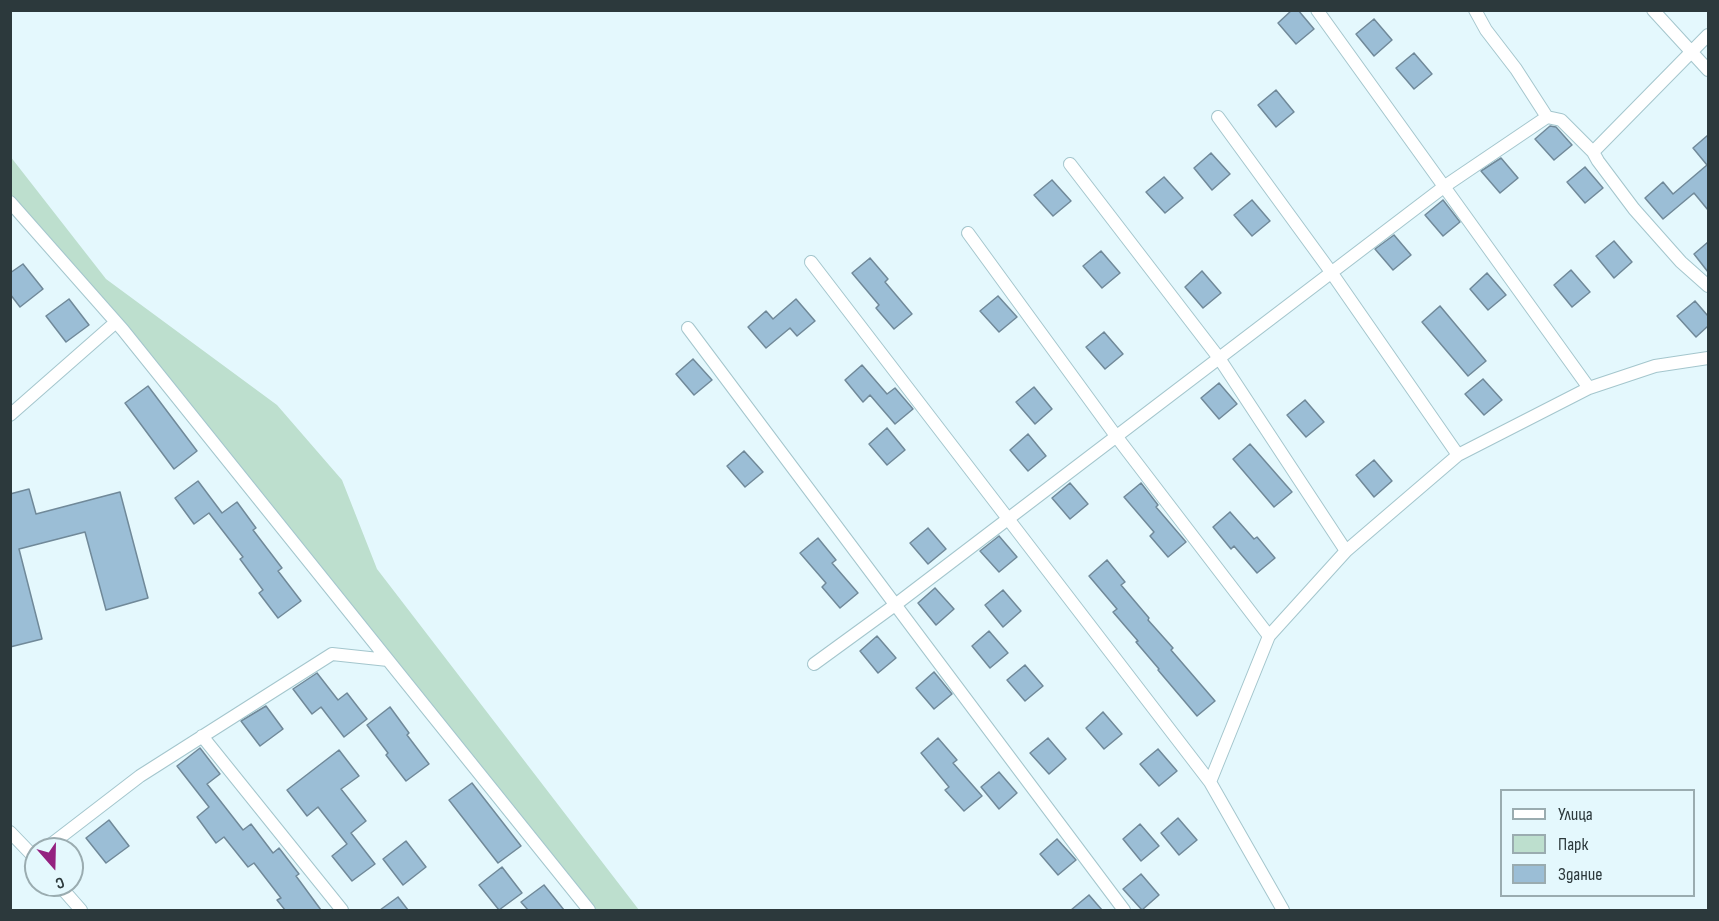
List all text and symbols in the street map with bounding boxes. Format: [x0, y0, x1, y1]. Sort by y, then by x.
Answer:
legend [1500, 789, 1695, 897]
text: Улица [1558, 804, 1593, 825]
text: Парк [1558, 834, 1588, 855]
north arrow [24, 837, 84, 897]
text: Здание [1558, 864, 1603, 885]
text: С [53, 872, 67, 893]

